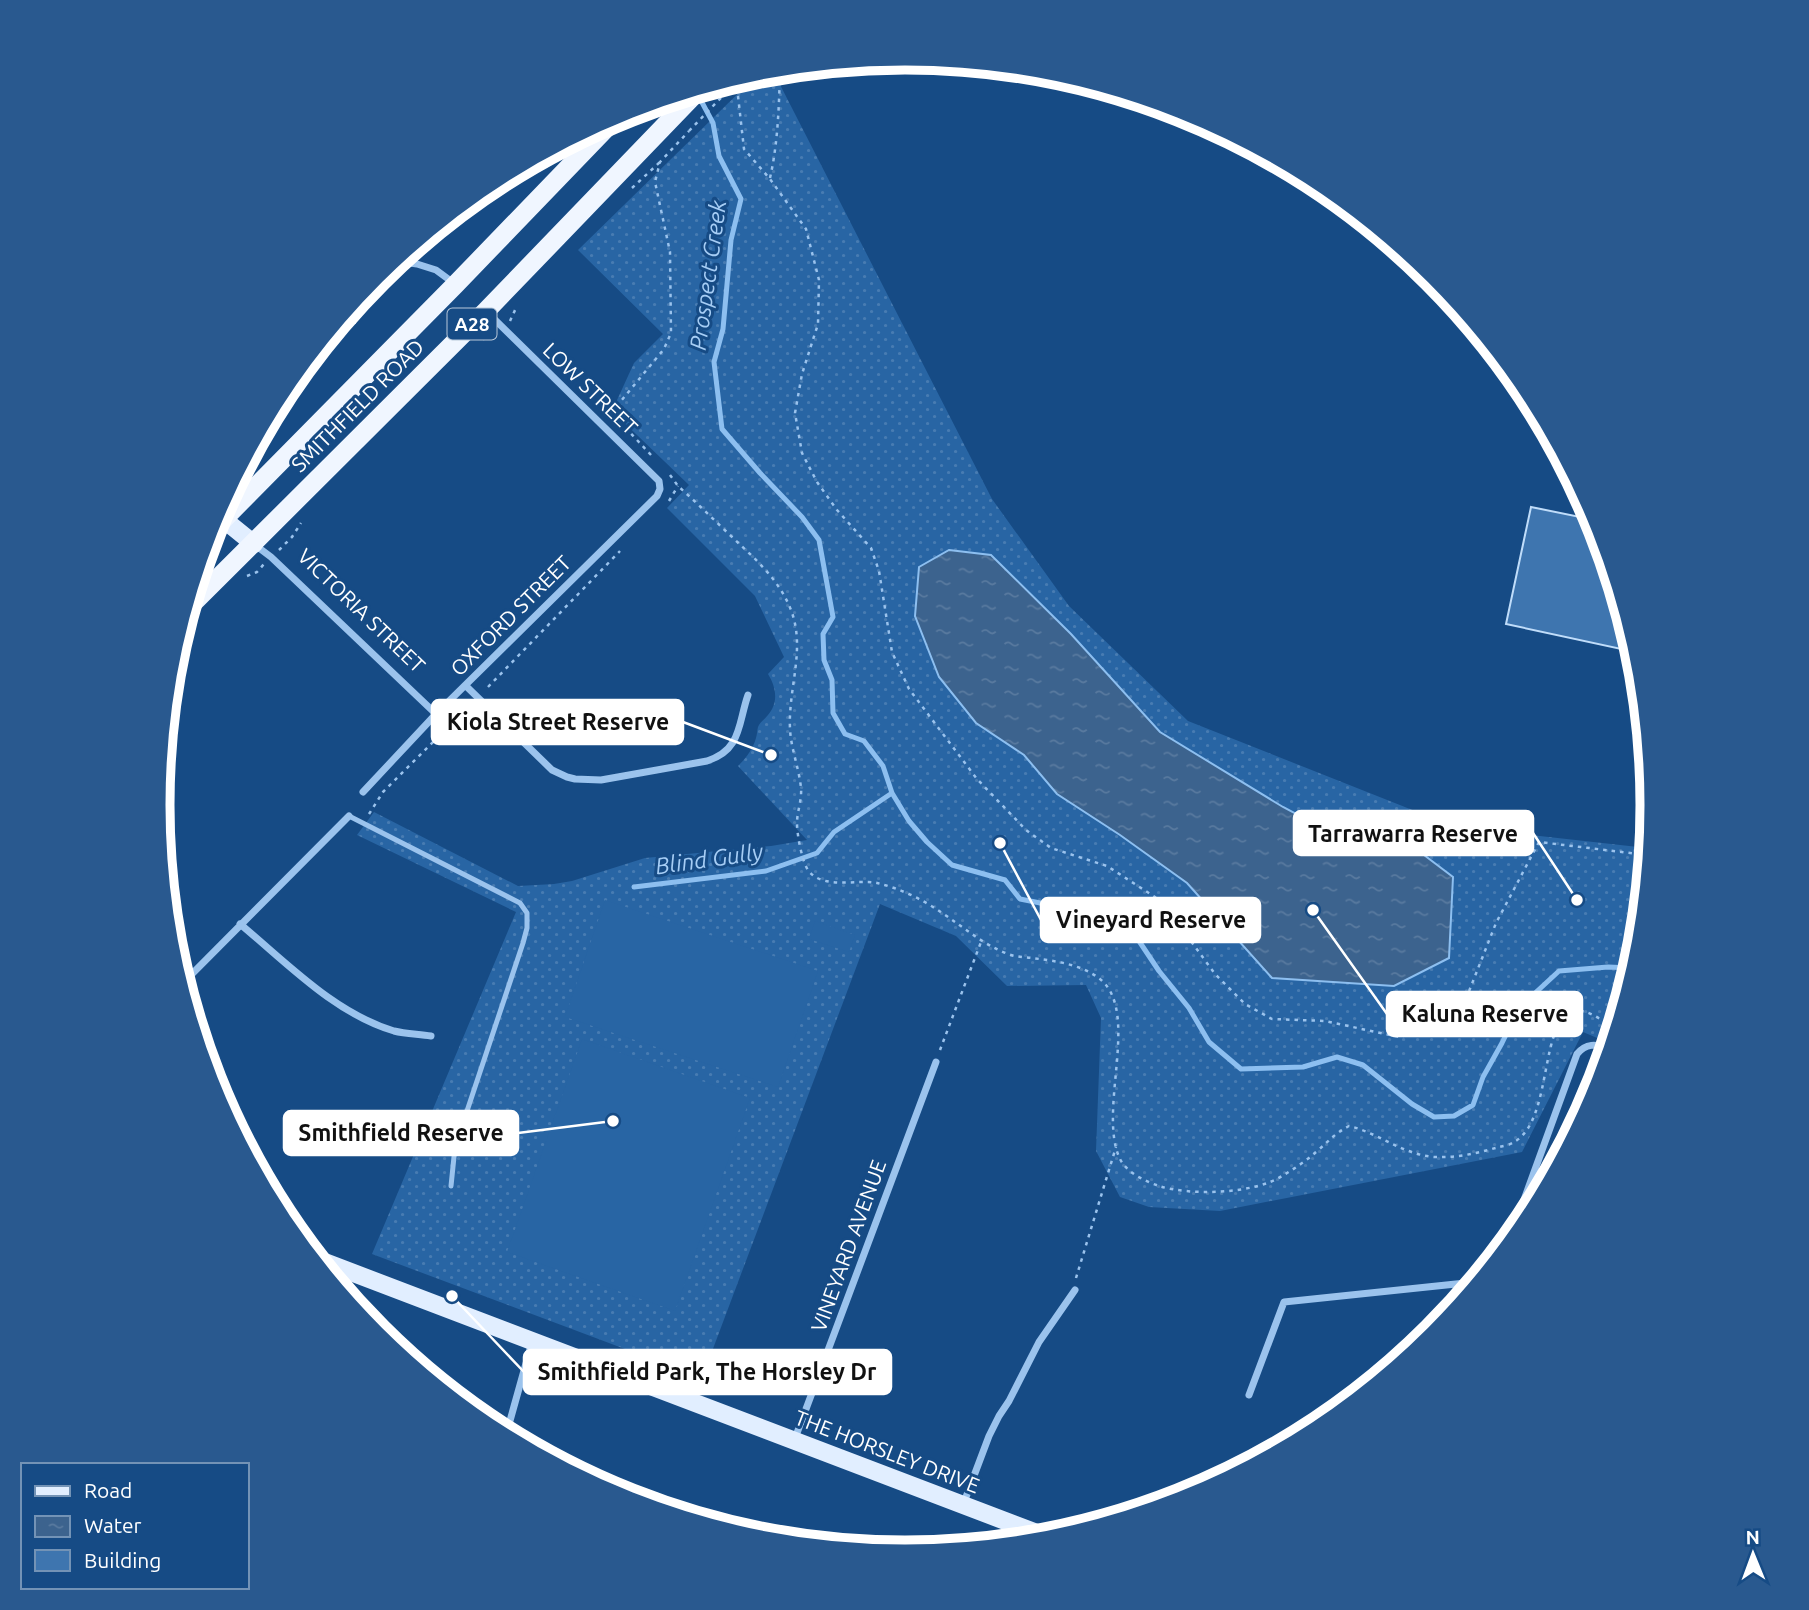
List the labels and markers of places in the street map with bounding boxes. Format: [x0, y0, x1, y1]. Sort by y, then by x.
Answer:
callout: Kiola Street Reserve [432, 700, 683, 744]
callout: Tarrawarra Reserve [1294, 811, 1533, 855]
callout: Vineyard Reserve [1041, 898, 1260, 942]
callout: Kaluna Reserve [1387, 992, 1582, 1036]
callout: Smithfield Reserve [284, 1111, 518, 1155]
callout: Smithfield Park, The Horsley Dr [524, 1350, 891, 1394]

